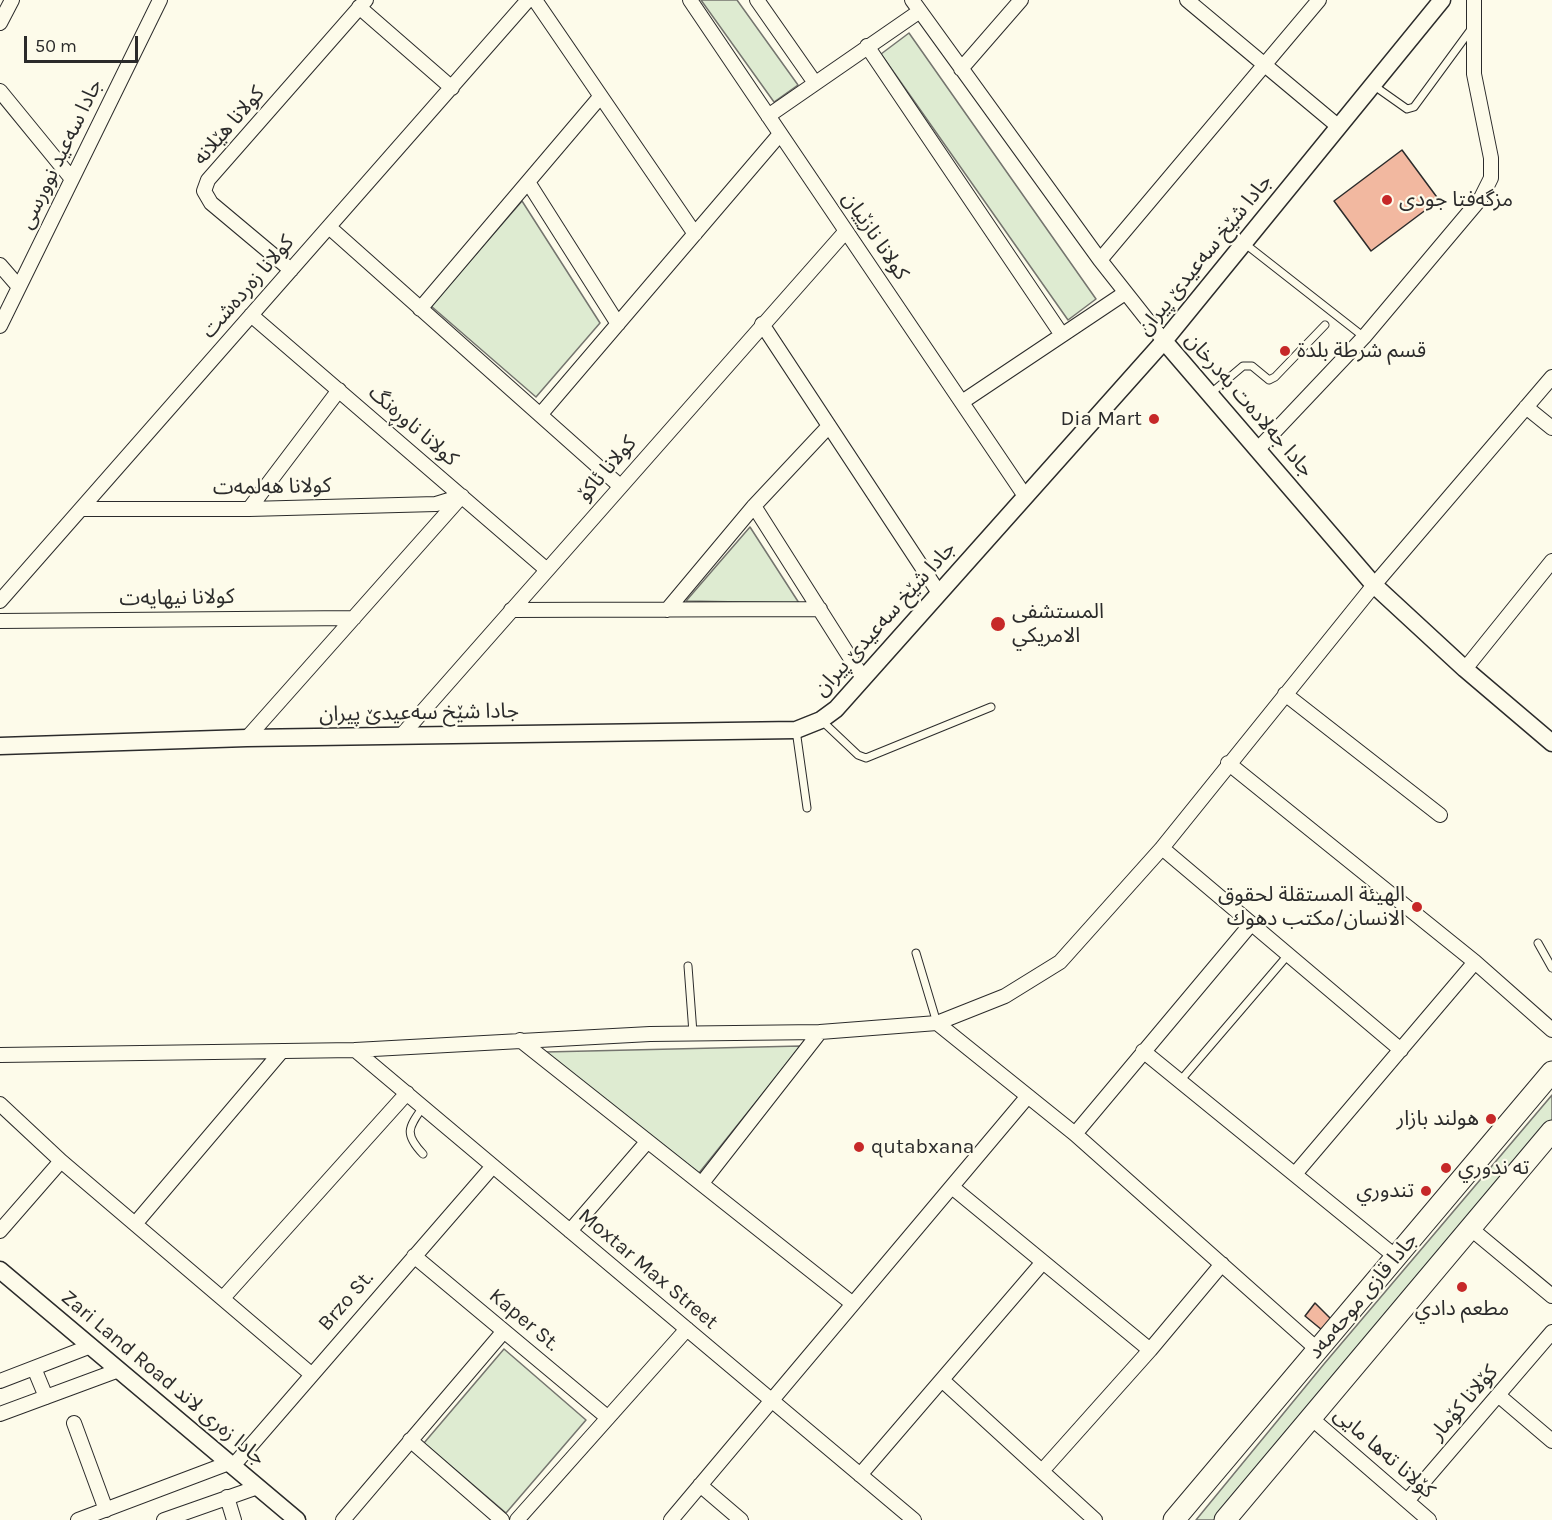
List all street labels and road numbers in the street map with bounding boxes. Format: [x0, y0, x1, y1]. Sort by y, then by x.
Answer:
street label: جادا سەعید نوورسی [14, 75, 108, 233]
street label: کولانا هێلانە [188, 82, 270, 170]
street label: جادا شێخ سەعیدێ پیران [1132, 169, 1278, 341]
street label: کولانا نازێیان [836, 187, 914, 285]
street label: کولانا زەردەشت [197, 230, 299, 344]
street label: جادا جەلادەت بەدرخان [1179, 328, 1319, 482]
street label: کولانا ناوڕەنگ [363, 380, 463, 472]
street label: کولانا ئاکۆ [572, 431, 642, 507]
street label: کولانا هەلمەت [213, 473, 331, 501]
street label: جادا شێخ سەعیدێ پیران [809, 536, 961, 702]
street label: کولانا نیهایەت [119, 584, 235, 612]
street label: جادا شێخ سەعیدێ پیران [319, 699, 519, 727]
street label: Moxtar Max Street [573, 1203, 723, 1335]
street label: جادا قازی موحەمەد [1303, 1228, 1423, 1364]
street label: Brzo St. [313, 1266, 379, 1336]
street label: Kaper St. [484, 1283, 564, 1357]
street label: Zari Land Road جادا زەری لاند [56, 1285, 270, 1471]
street label: کۆلانا کۆمار [1425, 1360, 1503, 1446]
street label: کۆلانا تەها مایی [1328, 1402, 1440, 1504]

